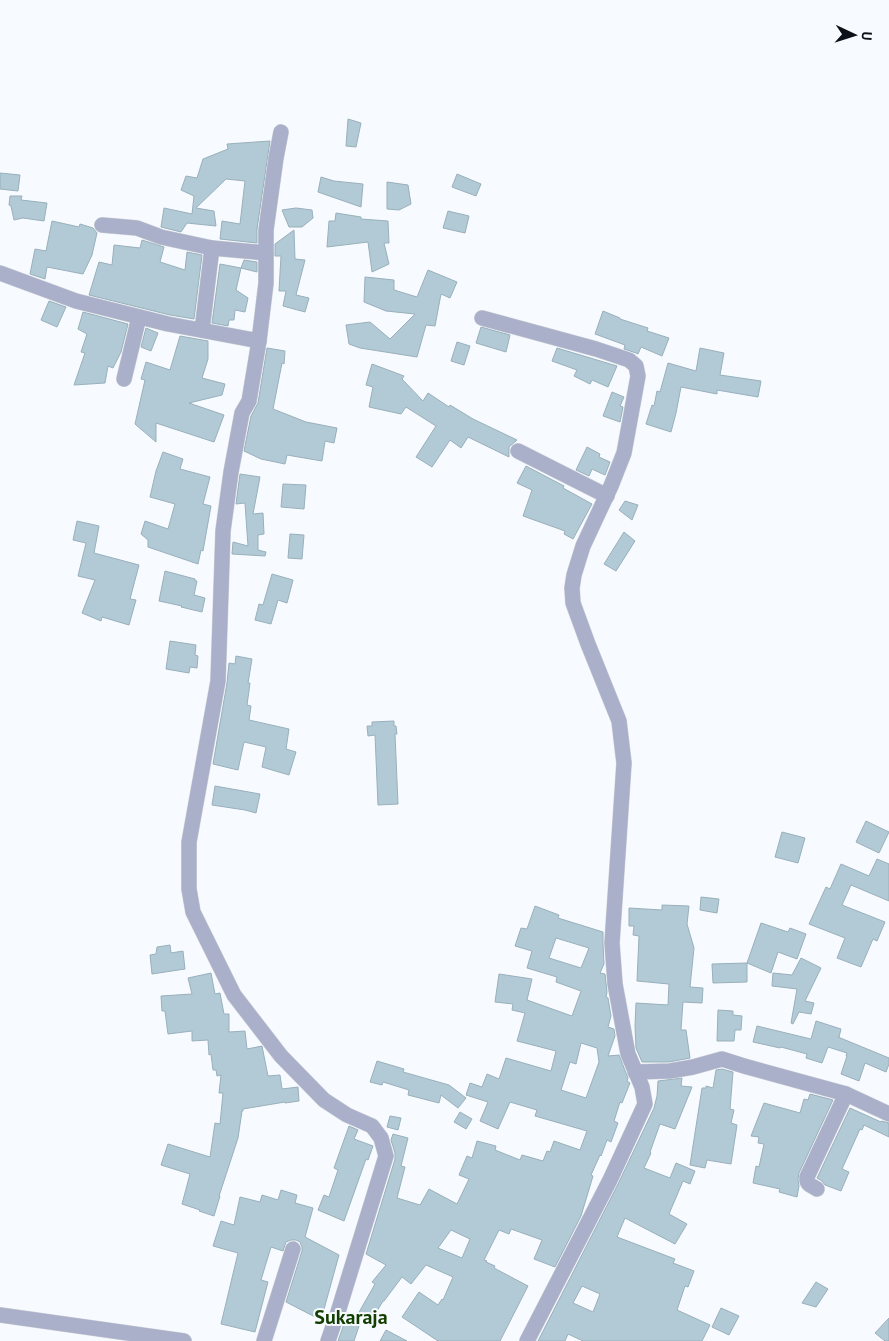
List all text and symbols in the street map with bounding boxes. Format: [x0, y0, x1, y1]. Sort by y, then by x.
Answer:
north arrow [829, 10, 879, 60]
text: U [858, 31, 876, 41]
district label: Sukaraja [314, 1304, 388, 1330]

